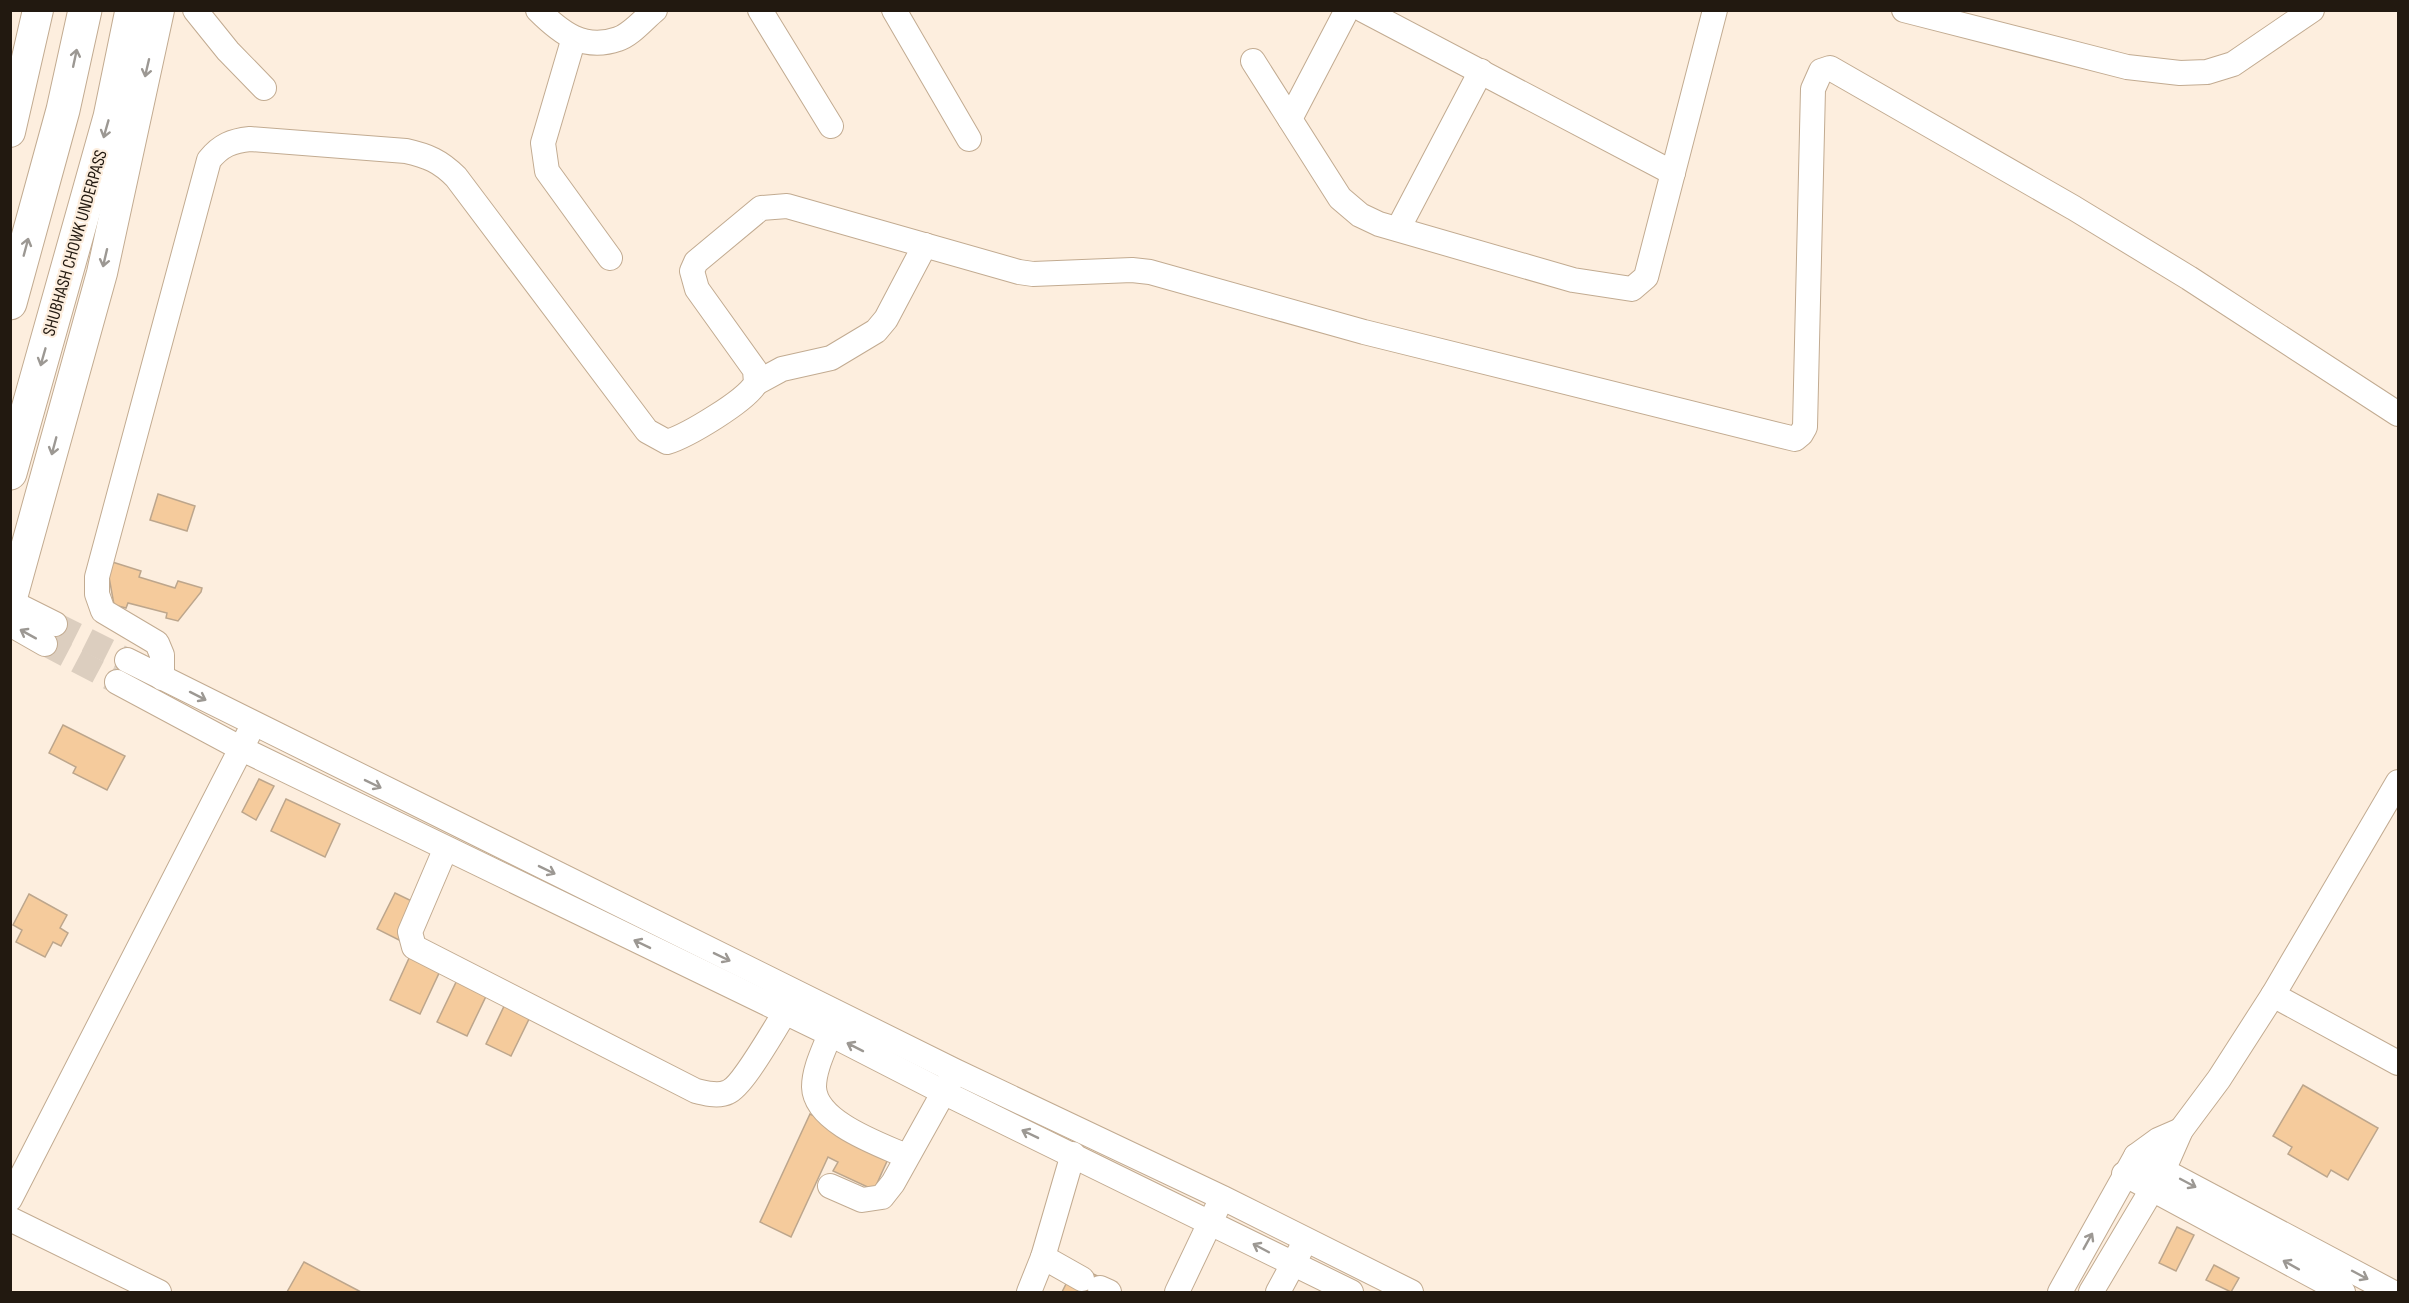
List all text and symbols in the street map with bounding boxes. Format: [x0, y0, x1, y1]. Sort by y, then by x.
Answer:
one-way arrow [69, 49, 81, 68]
one-way arrow [140, 58, 152, 77]
one-way arrow [100, 119, 112, 138]
street label: SHUBHASH CHOWK UNDERPASS [38, 147, 112, 338]
one-way arrow [21, 237, 32, 256]
one-way arrow [99, 248, 110, 267]
one-way arrow [37, 348, 48, 367]
one-way arrow [48, 436, 59, 455]
one-way arrow [20, 628, 37, 640]
one-way arrow [189, 691, 207, 702]
one-way arrow [363, 779, 381, 790]
one-way arrow [538, 865, 556, 877]
one-way arrow [633, 938, 651, 950]
one-way arrow [713, 951, 731, 963]
one-way arrow [847, 1041, 865, 1052]
one-way arrow [1021, 1127, 1039, 1139]
one-way arrow [2178, 1178, 2196, 1190]
one-way arrow [2082, 1233, 2094, 1250]
one-way arrow [1253, 1242, 1270, 1254]
one-way arrow [2283, 1259, 2301, 1270]
one-way arrow [2350, 1270, 2368, 1281]

